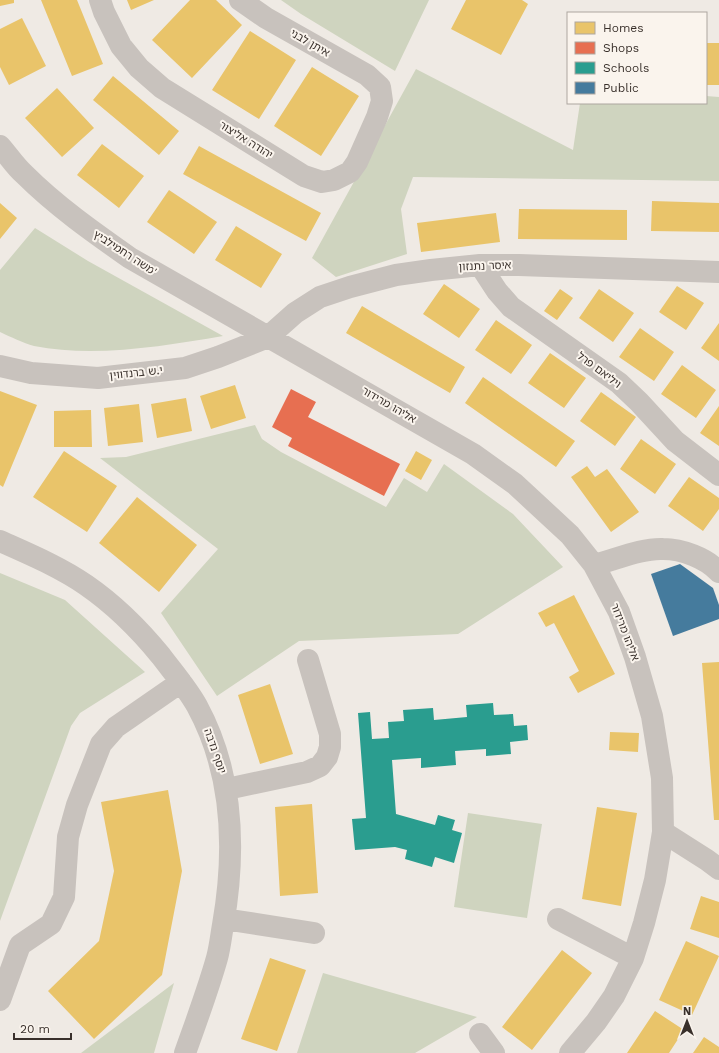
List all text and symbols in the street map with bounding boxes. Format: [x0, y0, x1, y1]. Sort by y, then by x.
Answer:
legend [567, 12, 707, 104]
text: Homes [603, 21, 644, 35]
street label: איתן לבני [288, 26, 332, 60]
text: Shops [603, 41, 639, 55]
text: Schools [603, 61, 649, 75]
text: Public [603, 81, 639, 95]
street label: יהודה אליצור [217, 118, 275, 162]
street label: משה רחמילביץ' [91, 228, 159, 278]
street label: איסר נתנזון [458, 259, 512, 273]
street label: ויליאם פרל [574, 349, 624, 391]
street label: י.ש ברנדווין [109, 364, 163, 382]
street label: אליהו מרידור [359, 384, 419, 426]
street label: אליהו מרידור [608, 601, 642, 663]
street label: יוסף נדבה [201, 727, 229, 775]
north arrow [667, 1001, 707, 1041]
text: N [683, 1005, 691, 1018]
scale bar [14, 1015, 71, 1041]
text: 20 m [20, 1022, 50, 1036]

